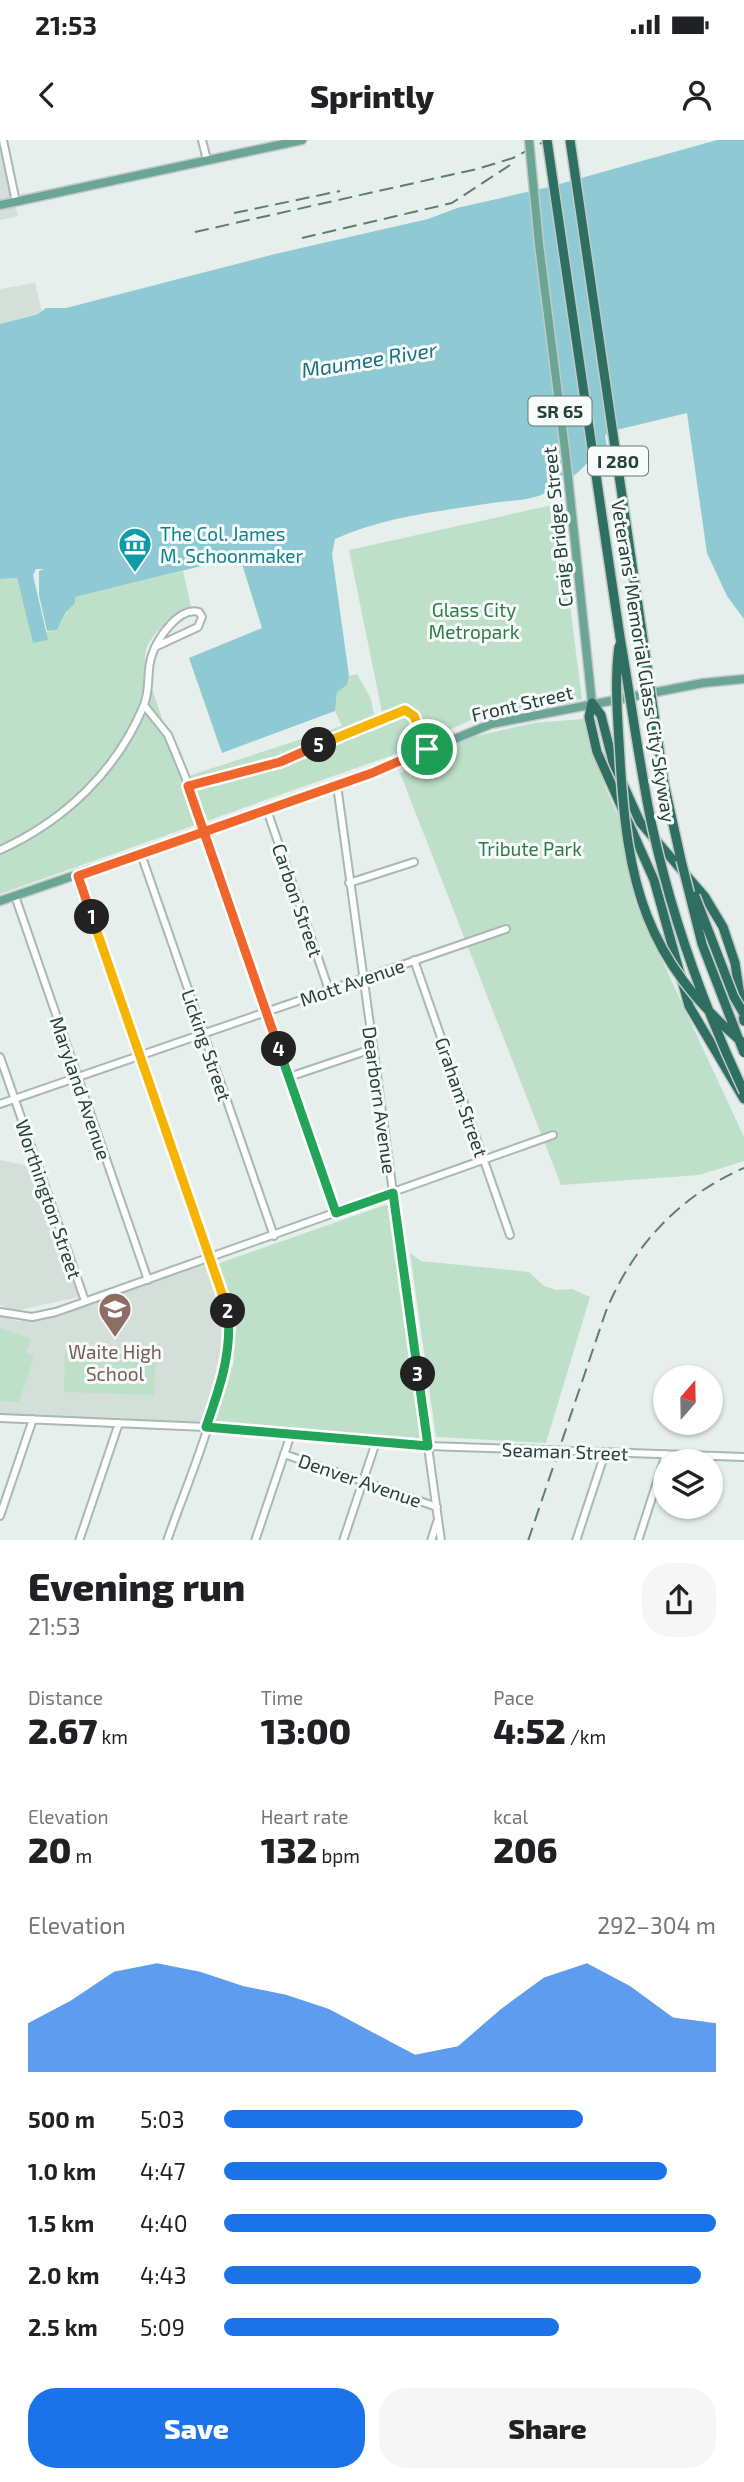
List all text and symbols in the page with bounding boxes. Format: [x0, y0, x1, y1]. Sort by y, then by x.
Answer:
text: 21:53 [35, 9, 97, 40]
icon: back [28, 76, 66, 114]
text: Sprintly [310, 76, 434, 114]
icon: person [678, 76, 716, 114]
water label: Maumee River [299, 336, 439, 382]
road number: SR 65 [528, 396, 592, 426]
street label: Craig Bridge Street [537, 446, 577, 608]
road number: I 280 [588, 446, 648, 475]
street label: Veterans' Memorial Glass City Skyway [607, 498, 681, 824]
place label: The Col. James M. Schoonmaker [160, 522, 304, 567]
museum icon: The Col. James M. Schoonmaker [116, 525, 154, 574]
park label: Glass City Metropark [428, 598, 520, 643]
street label: Front Street [469, 680, 575, 726]
pin [397, 719, 457, 779]
pin: 5 [302, 728, 336, 762]
icon: arrive [408, 730, 446, 768]
text: 5 [313, 733, 324, 756]
park label: Tribute Park [478, 837, 582, 860]
street label: Carbon Street [268, 840, 328, 960]
pin: 1 [74, 900, 110, 934]
text: 1 [87, 905, 96, 928]
street label: Mott Avenue [297, 953, 407, 1011]
street label: Licking Street [177, 986, 237, 1104]
street label: Maryland Avenue [46, 1013, 116, 1163]
street label: Dearborn Avenue [358, 1025, 402, 1175]
pin: 4 [262, 1032, 296, 1066]
street label: Graham Street [431, 1034, 493, 1160]
text: 4 [272, 1037, 285, 1060]
street label: Worthington Street [11, 1116, 87, 1282]
school or university icon: Waite High School [96, 1290, 134, 1339]
pin: 2 [210, 1294, 246, 1328]
text: 2 [222, 1299, 233, 1322]
place label: Waite High School [68, 1340, 162, 1385]
pin: 3 [400, 1356, 436, 1392]
text: 3 [412, 1362, 423, 1385]
north arrow [653, 1365, 723, 1435]
map controls [653, 1365, 723, 1519]
street label: Seaman Street [501, 1437, 629, 1465]
street label: Denver Avenue [295, 1448, 425, 1512]
button: layers [653, 1449, 723, 1519]
text: Evening run [28, 1563, 245, 1609]
button: share [642, 1563, 716, 1637]
text: 21:53 [28, 1612, 81, 1640]
text: Distance [28, 1686, 103, 1709]
text: Time [261, 1686, 303, 1709]
text: Pace [493, 1686, 534, 1709]
text: 2.67 [28, 1709, 97, 1751]
text: 13:00 [261, 1709, 351, 1751]
text: 4:52 [493, 1709, 566, 1751]
text: km [97, 1725, 128, 1748]
text: /km [566, 1725, 606, 1748]
text: Elevation [28, 1805, 109, 1828]
text: Heart rate [261, 1805, 349, 1828]
text: kcal [493, 1805, 528, 1828]
text: 20 [28, 1828, 71, 1870]
text: 132 [261, 1828, 317, 1870]
text: 206 [493, 1828, 558, 1870]
text: m [71, 1844, 92, 1867]
text: bpm [317, 1844, 360, 1867]
text: Elevation [28, 1911, 126, 1939]
text: 292–304 m [597, 1911, 716, 1939]
text: 500 m [28, 2105, 95, 2133]
text: 5:03 [140, 2105, 184, 2133]
text: 1.0 km [28, 2157, 96, 2185]
text: 4:47 [140, 2157, 186, 2185]
text: 1.5 km [28, 2209, 94, 2237]
text: 4:40 [140, 2209, 188, 2237]
text: 2.0 km [28, 2261, 100, 2289]
text: 4:43 [140, 2261, 187, 2289]
text: 2.5 km [28, 2313, 98, 2341]
text: 5:09 [140, 2313, 185, 2341]
button: Save [28, 2388, 365, 2468]
button: Share [379, 2388, 716, 2468]

